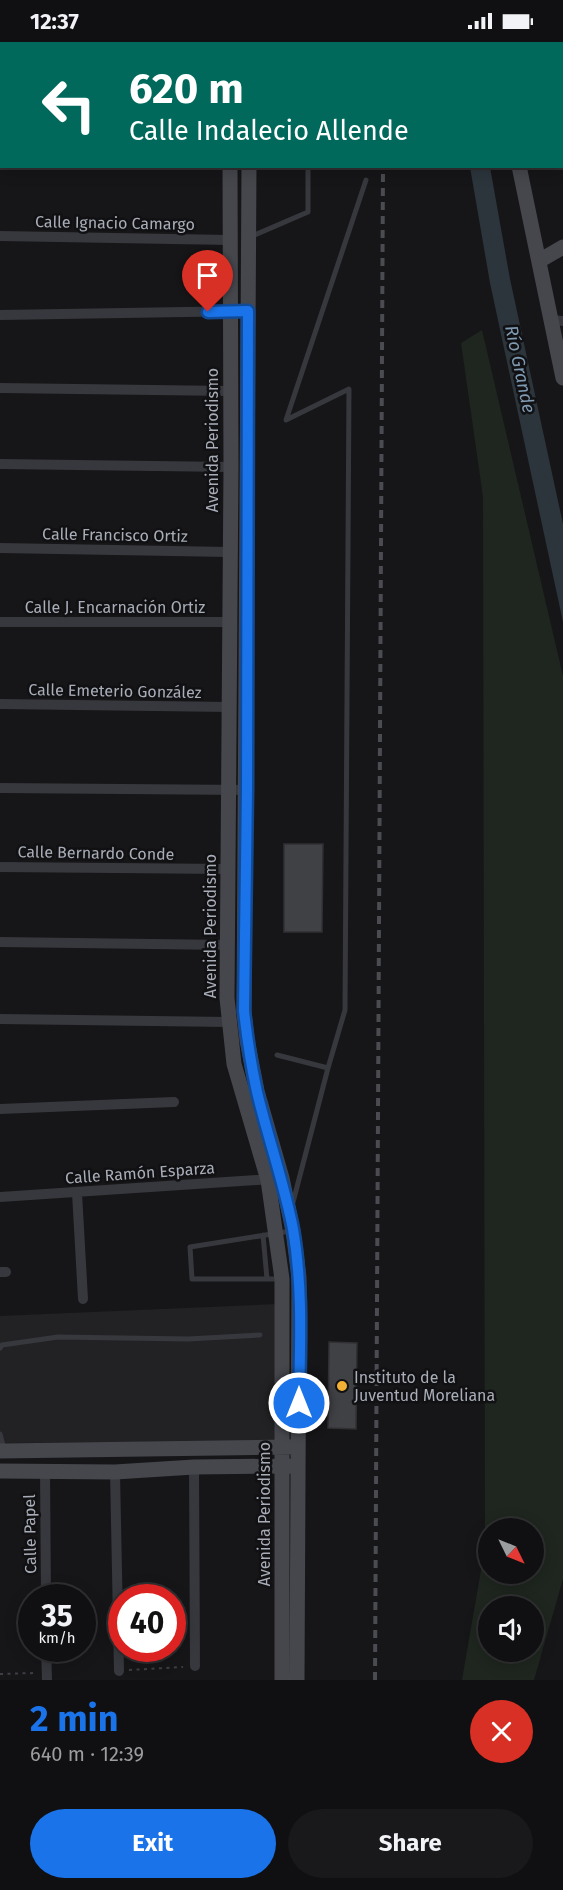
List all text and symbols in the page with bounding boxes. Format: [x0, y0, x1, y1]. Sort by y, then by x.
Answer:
text: 12:37 [30, 8, 79, 35]
text: 620 m [129, 64, 244, 114]
icon: left [30, 66, 108, 144]
text: Calle Indalecio Allende [129, 115, 409, 147]
street label: Calle Ignacio Camargo [35, 212, 195, 234]
pin [182, 250, 233, 312]
icon: arrive [191, 259, 224, 292]
water label: Río Grande [500, 323, 540, 415]
street label: Avenida Periodismo [203, 368, 222, 512]
street label: Calle Francisco Ortiz [42, 524, 188, 546]
street label: Calle J. Encarnación Ortiz [25, 598, 205, 617]
street label: Calle Emeterio González [28, 680, 202, 702]
street label: Calle Bernardo Conde [17, 842, 175, 864]
street label: Avenida Periodismo [201, 854, 220, 998]
street label: Calle Ramón Esparza [65, 1158, 215, 1188]
place label: Instituto de la Juventud Moreliana [354, 1368, 495, 1405]
position arrow [267, 1371, 331, 1435]
marker: Instituto de la Juventud Moreliana [335, 1379, 349, 1393]
street label: Avenida Periodismo [255, 1442, 274, 1586]
street label: Calle Papel [20, 1494, 40, 1574]
north arrow [478, 1518, 544, 1584]
map controls [478, 1518, 544, 1662]
speed limit sign: 40 [108, 1584, 186, 1662]
button: sound [478, 1596, 544, 1662]
text: 35 [41, 1598, 73, 1634]
text: km/h [38, 1629, 76, 1647]
text: 2 min [30, 1697, 119, 1741]
button: close [470, 1700, 533, 1763]
text: 640 m · 12:39 [30, 1742, 144, 1766]
button: Exit [30, 1809, 276, 1878]
button: Share [288, 1809, 533, 1878]

